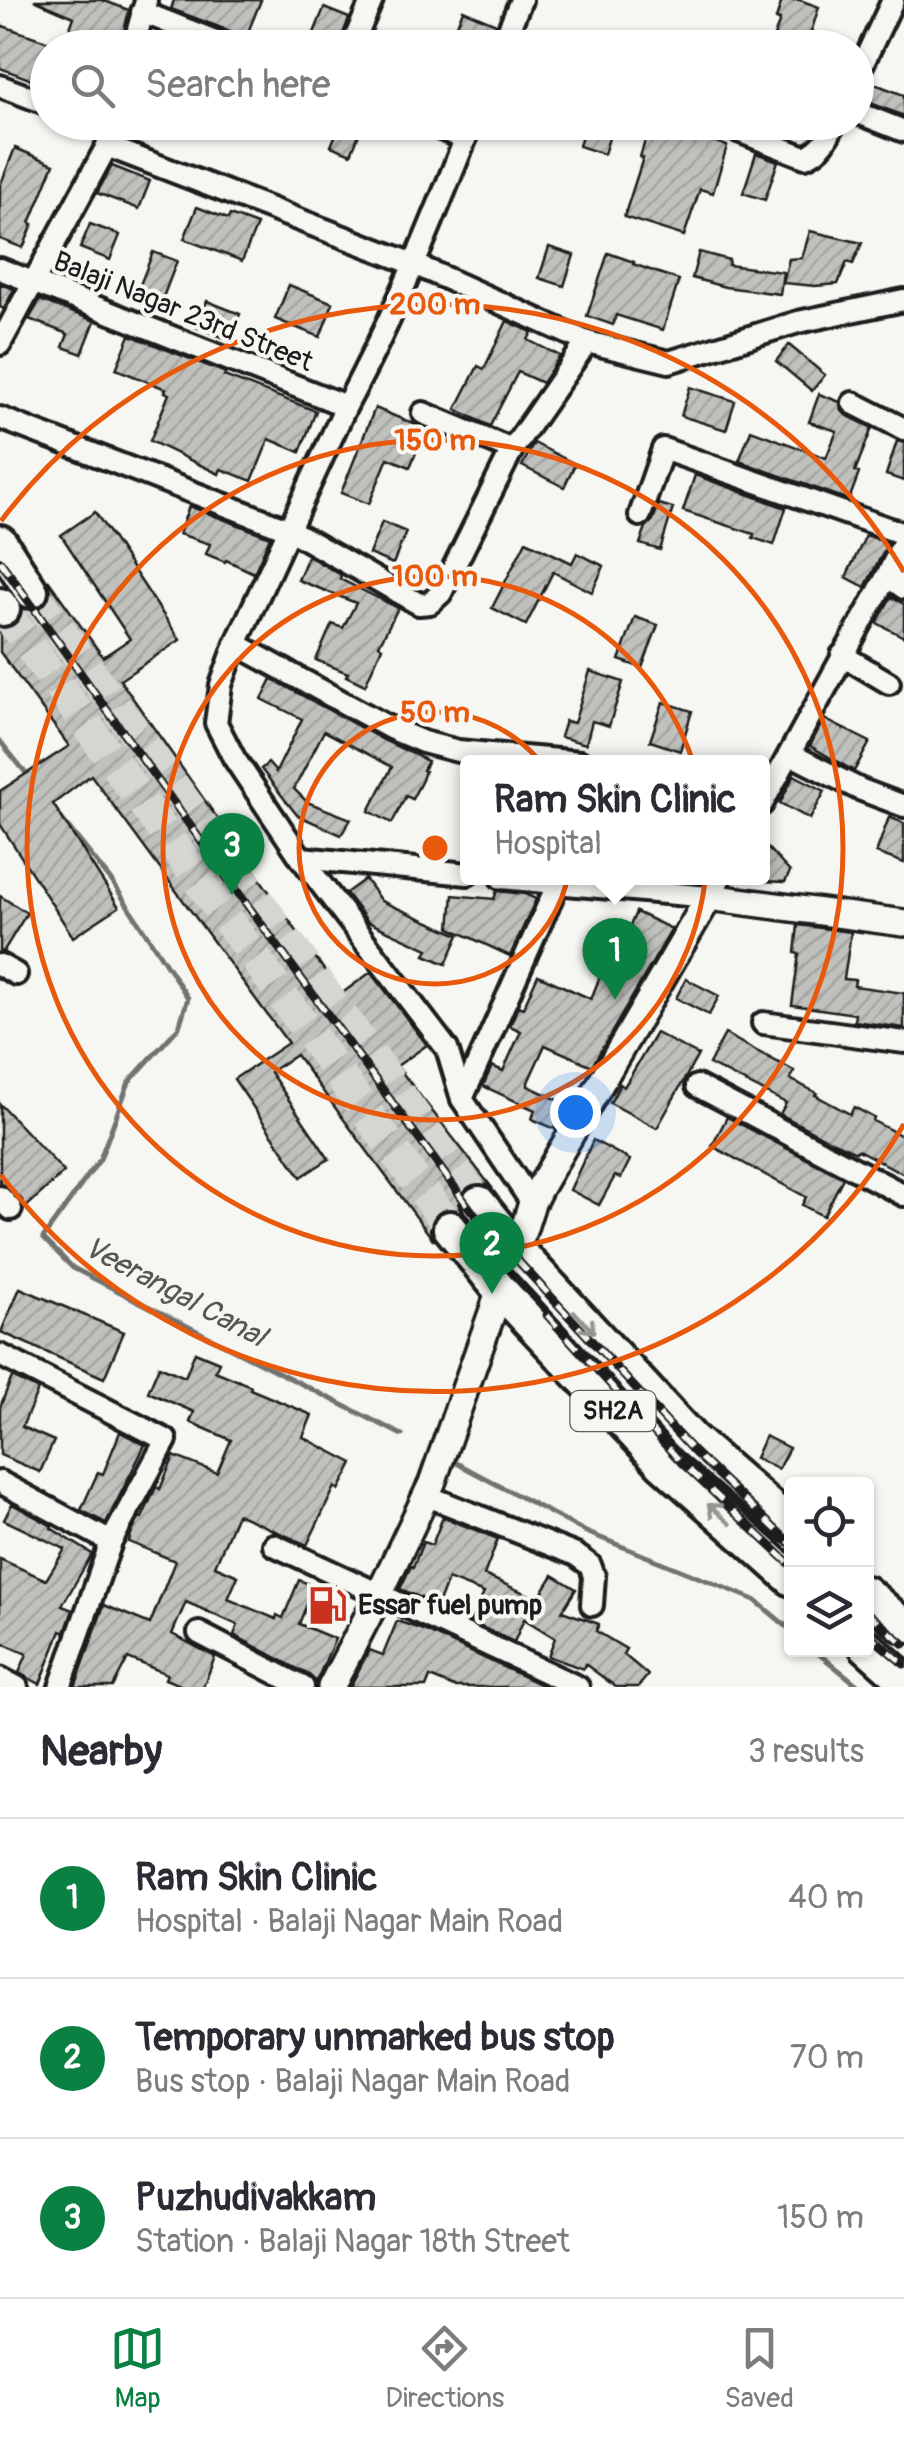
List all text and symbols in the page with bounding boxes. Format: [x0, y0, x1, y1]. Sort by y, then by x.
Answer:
search box [30, 30, 874, 140]
icon: search [65, 58, 120, 113]
text: Search here [145, 61, 331, 109]
street label: Balaji Nagar 23rd Street [48, 244, 319, 380]
text: 200 m [390, 286, 480, 323]
text: 150 m [394, 422, 476, 459]
text: 100 m [392, 558, 478, 595]
text: 50 m [400, 694, 470, 731]
popup [460, 755, 770, 885]
text: Ram Skin Clinic [494, 776, 736, 824]
pin: 3 [200, 812, 264, 895]
text: Hospital [494, 824, 602, 864]
centre of rings [417, 830, 453, 866]
pin: 1 [582, 918, 648, 1000]
your location [550, 1087, 601, 1138]
pin: 2 [460, 1212, 524, 1294]
water label: Veerangal Canal [78, 1229, 275, 1357]
one-way arrow [572, 1309, 595, 1334]
road number: SH2A [570, 1391, 656, 1431]
map controls [784, 1477, 874, 1657]
button: locate [784, 1477, 874, 1567]
one-way arrow [707, 1503, 732, 1526]
button: layers [784, 1567, 874, 1657]
fuel station icon: Essar fuel pump [307, 1584, 349, 1626]
place label: Essar fuel pump [358, 1588, 542, 1623]
text: Nearby [40, 1726, 162, 1778]
text: 3 results [748, 1732, 864, 1772]
text: Ram Skin Clinic [135, 1854, 377, 1902]
text: 1 [66, 1878, 79, 1918]
text: 40 m [788, 1878, 864, 1918]
text: Hospital · Balaji Nagar Main Road [135, 1902, 563, 1942]
text: Temporary unmarked bus stop [135, 2014, 615, 2062]
text: 2 [64, 2038, 81, 2078]
text: 70 m [790, 2038, 864, 2078]
text: Bus stop · Balaji Nagar Main Road [135, 2062, 570, 2102]
text: Puzhudivakkam [135, 2174, 376, 2222]
text: 3 [64, 2198, 81, 2238]
text: 150 m [777, 2198, 864, 2238]
text: Station · Balaji Nagar 18th Street [135, 2222, 570, 2262]
tab: Map [110, 2321, 165, 2416]
tab: Directions [385, 2321, 504, 2416]
tab: Saved [724, 2321, 794, 2416]

